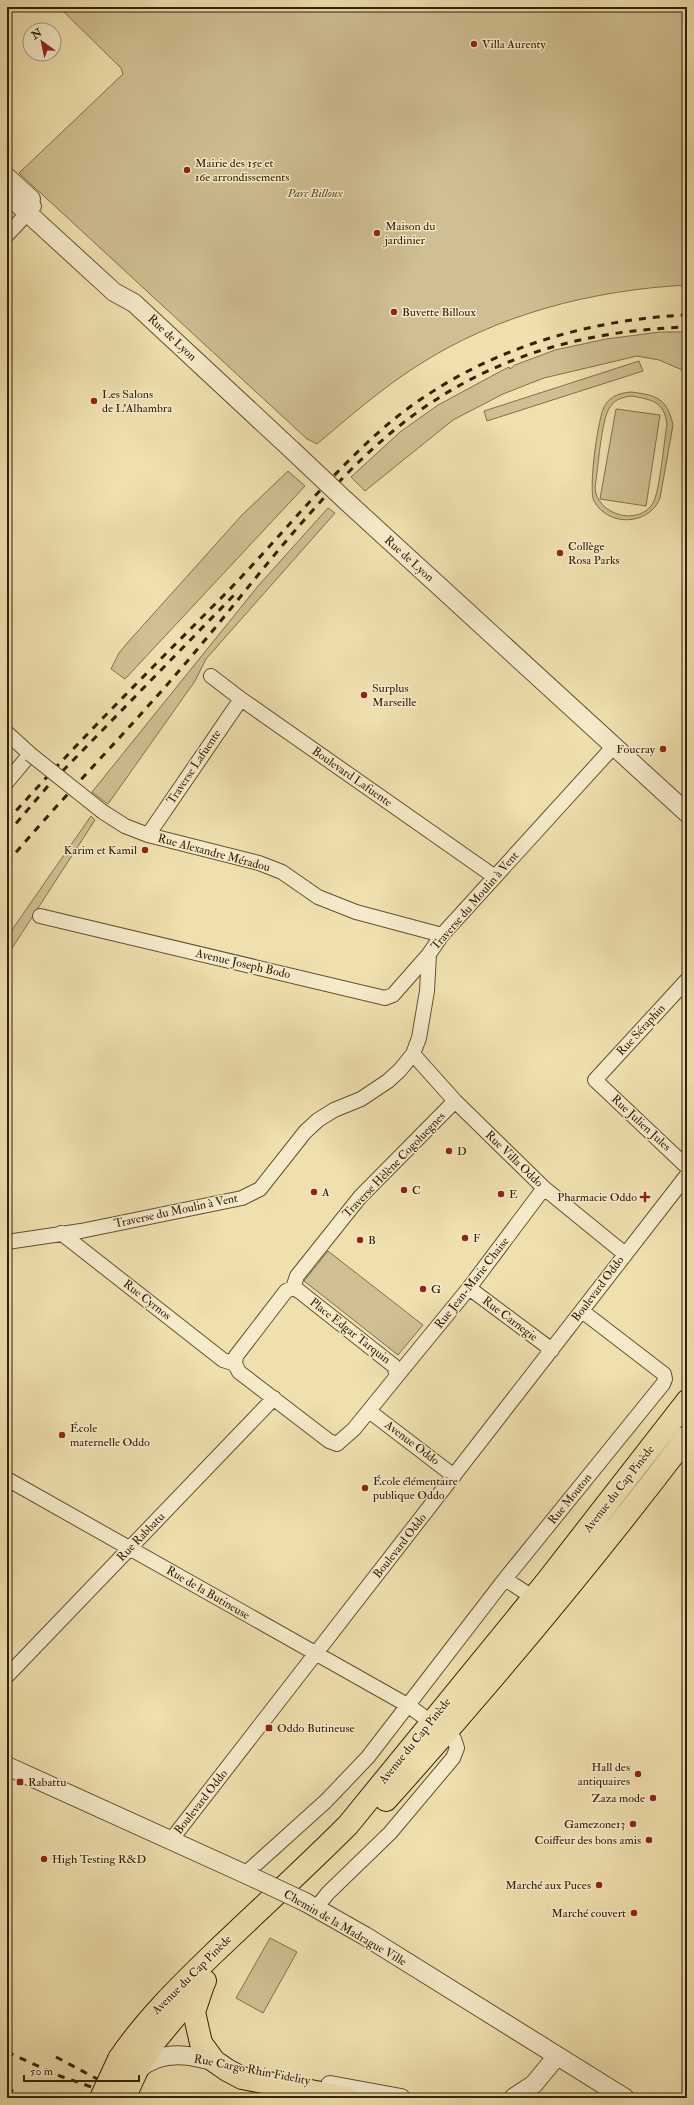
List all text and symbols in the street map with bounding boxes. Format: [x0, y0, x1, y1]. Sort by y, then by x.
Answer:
north arrow [22, 22, 62, 62]
text: N [28, 25, 45, 43]
place label: Villa Aurenty [482, 37, 546, 52]
marker: Villa Aurenty [469, 39, 479, 49]
place label: Mairie des 15e et 16e arrondissements [195, 156, 289, 185]
marker: Mairie des 15e et 16e arrondissements [182, 165, 192, 175]
park label: Parc Billoux [286, 186, 344, 201]
place label: Maison du jardinier [383, 219, 435, 248]
marker: Maison du jardinier [372, 228, 382, 238]
place label: Buvette Billoux [402, 305, 477, 320]
marker: Buvette Billoux [389, 307, 399, 317]
street label: Rue de Lyon [144, 312, 200, 364]
place label: Les Salons de L'Alhambra [102, 387, 173, 416]
marker: Les Salons de L'Alhambra [89, 396, 99, 406]
street label: Rue de Lyon [381, 533, 437, 585]
place label: Collège Rosa Parks [568, 539, 620, 568]
marker: Collège Rosa Parks [555, 548, 565, 558]
place label: Surplus Marseille [372, 681, 416, 710]
marker: Surplus Marseille [359, 690, 369, 700]
street label: Traverse Lafuente [164, 727, 224, 807]
place label: Foucray [616, 742, 656, 757]
street label: Boulevard Lafuente [309, 744, 395, 810]
marker: Foucray [658, 744, 668, 754]
street label: Rue Alexandre Méradou [156, 831, 272, 875]
place label: Karim et Kamil [64, 843, 137, 858]
marker: Karim et Kamil [140, 845, 150, 855]
street label: Traverse du Moulin à Vent [428, 848, 522, 953]
street label: Avenue Joseph Bodo [193, 946, 292, 982]
street label: Rue Séraphin [613, 1001, 669, 1059]
street label: Rue Julien Jules [608, 1092, 674, 1154]
street label: Traverse Hèlène Cogoluegnes [340, 1109, 448, 1221]
street label: Rue Villa Oddo [482, 1128, 546, 1191]
place label: D [457, 1144, 467, 1159]
marker: D [444, 1146, 454, 1156]
place label: C [412, 1183, 421, 1197]
place label: A [321, 1185, 330, 1200]
marker: C [399, 1185, 409, 1195]
marker: A [309, 1187, 319, 1197]
place label: E [509, 1187, 518, 1202]
marker: E [496, 1189, 506, 1199]
place label: Pharmacie Oddo [557, 1190, 637, 1205]
street label: Traverse du Moulin à Vent [113, 1191, 239, 1231]
marker: Pharmacie Oddo [640, 1192, 650, 1202]
place label: F [473, 1231, 481, 1246]
place label: B [368, 1233, 376, 1248]
marker: F [460, 1233, 470, 1243]
street label: Rue Jean-Marie Chaise [432, 1234, 512, 1332]
marker: B [355, 1235, 365, 1245]
street label: Boulevard Oddo [568, 1253, 628, 1325]
street label: Rue Cyrnos [120, 1277, 174, 1323]
place label: G [431, 1282, 441, 1297]
marker: G [418, 1284, 428, 1294]
street label: Rue Carnegie [479, 1293, 541, 1345]
street label: Place Edgar Tarquin [307, 1295, 393, 1367]
street label: Avenue Oddo [381, 1417, 442, 1469]
place label: École maternelle Oddo [70, 1421, 150, 1450]
marker: École maternelle Oddo [57, 1430, 67, 1440]
street label: Avenue du Cap Pinède [580, 1442, 658, 1536]
street label: Rue Mouton [545, 1470, 595, 1528]
place label: École élémentaire publique Oddo [372, 1474, 458, 1503]
marker: École élémentaire publique Oddo [360, 1483, 370, 1493]
street label: Rue Rabbatu [114, 1509, 168, 1565]
street label: Boulevard Oddo [370, 1510, 430, 1581]
street label: Rue de la Butineuse [164, 1563, 252, 1623]
street label: Avenue du Cap Pinède [375, 1695, 454, 1788]
place label: Oddo Butineuse [277, 1721, 355, 1736]
marker: Oddo Butineuse [264, 1723, 274, 1733]
place label: Hall des antiquaires [578, 1760, 630, 1789]
street label: Boulevard Oddo [171, 1766, 231, 1837]
marker: Hall des antiquaires [633, 1769, 643, 1779]
place label: Rabattu [28, 1775, 66, 1790]
marker: Rabattu [15, 1777, 25, 1787]
place label: Zaza mode [592, 1791, 645, 1806]
marker: Zaza mode [648, 1793, 658, 1803]
place label: Gamezone13 [564, 1817, 625, 1832]
marker: Gamezone13 [628, 1819, 638, 1829]
place label: Coiffeur des bons amis [535, 1833, 641, 1848]
marker: Coiffeur des bons amis [644, 1835, 654, 1845]
place label: High Testing R&D [52, 1852, 147, 1867]
marker: High Testing R&D [39, 1854, 49, 1864]
place label: Marché aux Puces [505, 1878, 591, 1893]
marker: Marché aux Puces [594, 1880, 604, 1890]
street label: Chemin de la Madrague Ville [281, 1887, 409, 1969]
place label: Marché couvert [551, 1906, 626, 1921]
marker: Marché couvert [629, 1908, 639, 1918]
street label: Avenue du Cap Pinède [148, 1932, 235, 2019]
street label: Rue Cargo Rhin Fidelity [193, 2051, 312, 2089]
scale bar [24, 2057, 139, 2083]
text: 50 m [30, 2064, 54, 2079]

